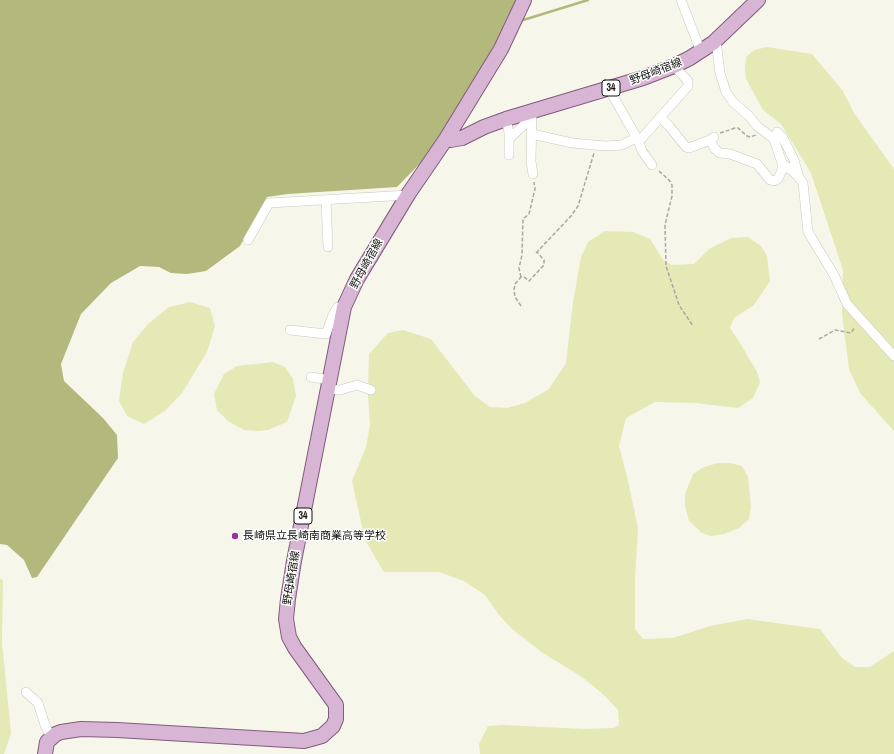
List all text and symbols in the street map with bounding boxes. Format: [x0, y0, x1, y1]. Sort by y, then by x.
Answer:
street label: 野母崎宿線 [628, 56, 684, 88]
road number: 34 [602, 80, 620, 96]
street label: 野母崎宿線 [348, 237, 386, 291]
road number: 34 [294, 508, 312, 524]
place label: 長崎県立長崎南商業高等学校 [243, 529, 386, 543]
marker: 長崎県立長崎南商業高等学校 [230, 531, 240, 541]
street label: 野母崎宿線 [281, 550, 303, 606]

